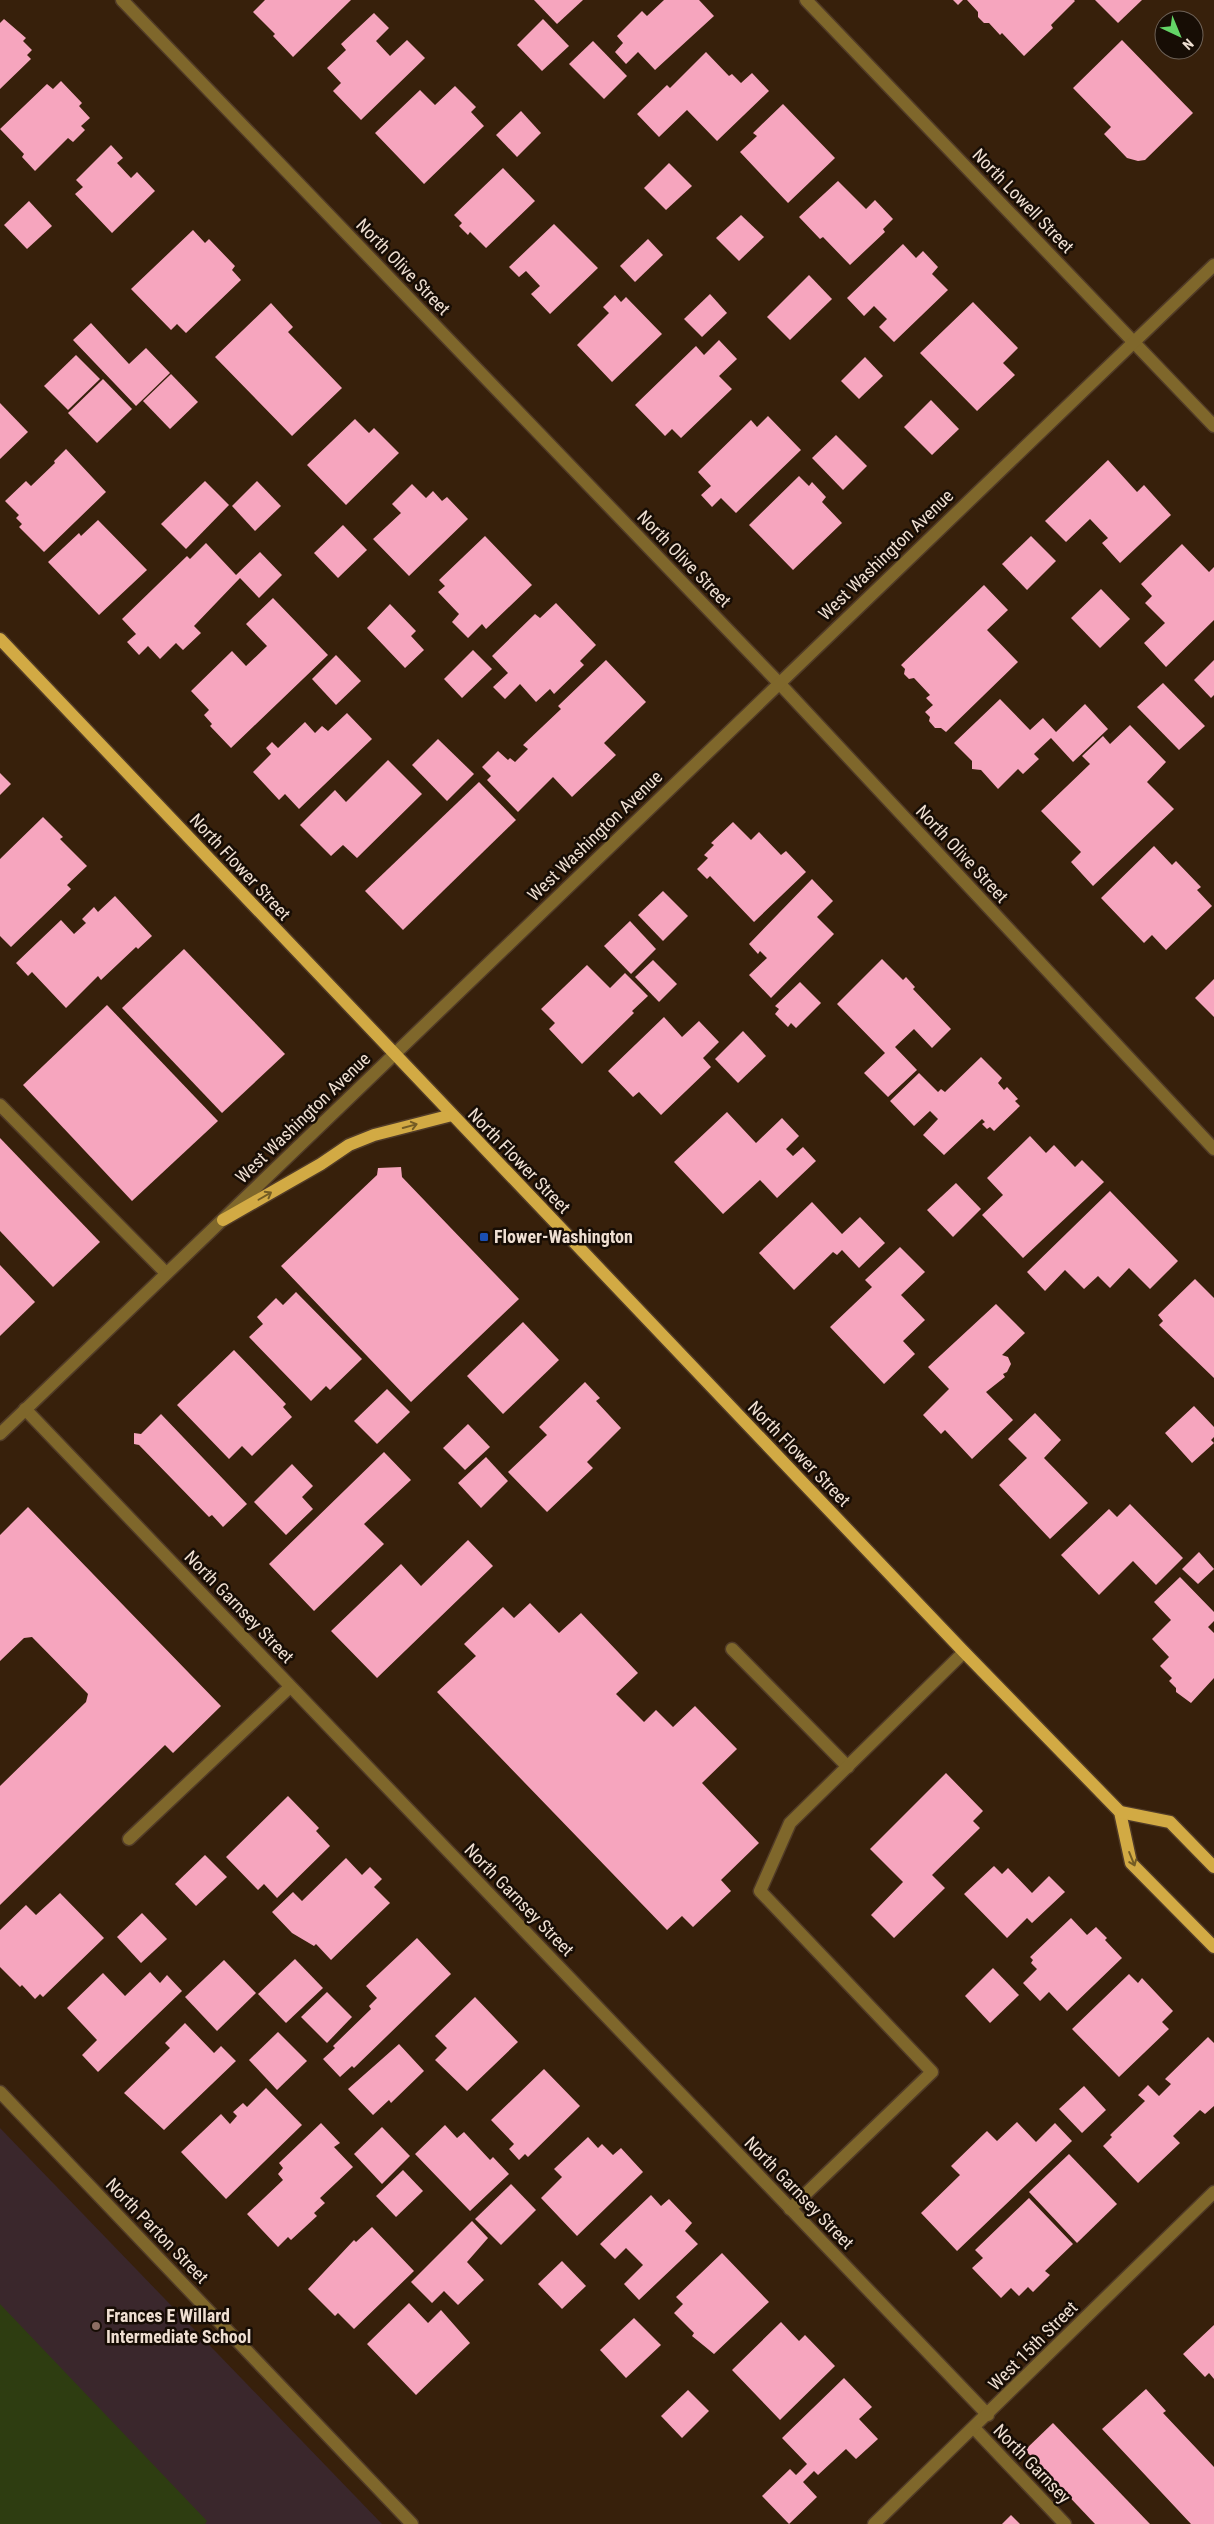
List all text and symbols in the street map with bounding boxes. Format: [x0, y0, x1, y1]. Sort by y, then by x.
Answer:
north arrow [1154, 10, 1204, 60]
text: N [1179, 36, 1197, 53]
street label: North Lowell Street [968, 144, 1078, 257]
street label: North Olive Street [352, 214, 455, 319]
street label: West Washington Avenue [814, 485, 957, 624]
street label: North Olive Street [633, 506, 736, 611]
street label: West Washington Avenue [523, 766, 666, 905]
street label: North Olive Street [912, 801, 1013, 907]
street label: North Flower Street [186, 809, 295, 924]
street label: West Washington Avenue [231, 1048, 374, 1187]
street label: North Flower Street [464, 1104, 575, 1218]
one-way arrow [401, 1121, 417, 1130]
one-way arrow [257, 1191, 272, 1200]
place label: Flower-Washington [494, 1226, 633, 1247]
marker: Flower-Washington [478, 1231, 490, 1243]
street label: North Flower Street [744, 1397, 855, 1511]
street label: North Garnsey Street [180, 1546, 298, 1667]
street label: North Garnsey Street [460, 1839, 578, 1960]
one-way arrow [1128, 1851, 1137, 1866]
street label: North Garnsey Street [740, 2132, 858, 2253]
street label: North Parton Street [102, 2174, 213, 2288]
street label: West 15th Street [984, 2297, 1082, 2395]
place label: Frances E Willard Intermediate School [106, 2305, 251, 2347]
marker: Frances E Willard Intermediate School [90, 2320, 102, 2332]
street label: North Garnsey [989, 2420, 1076, 2508]

